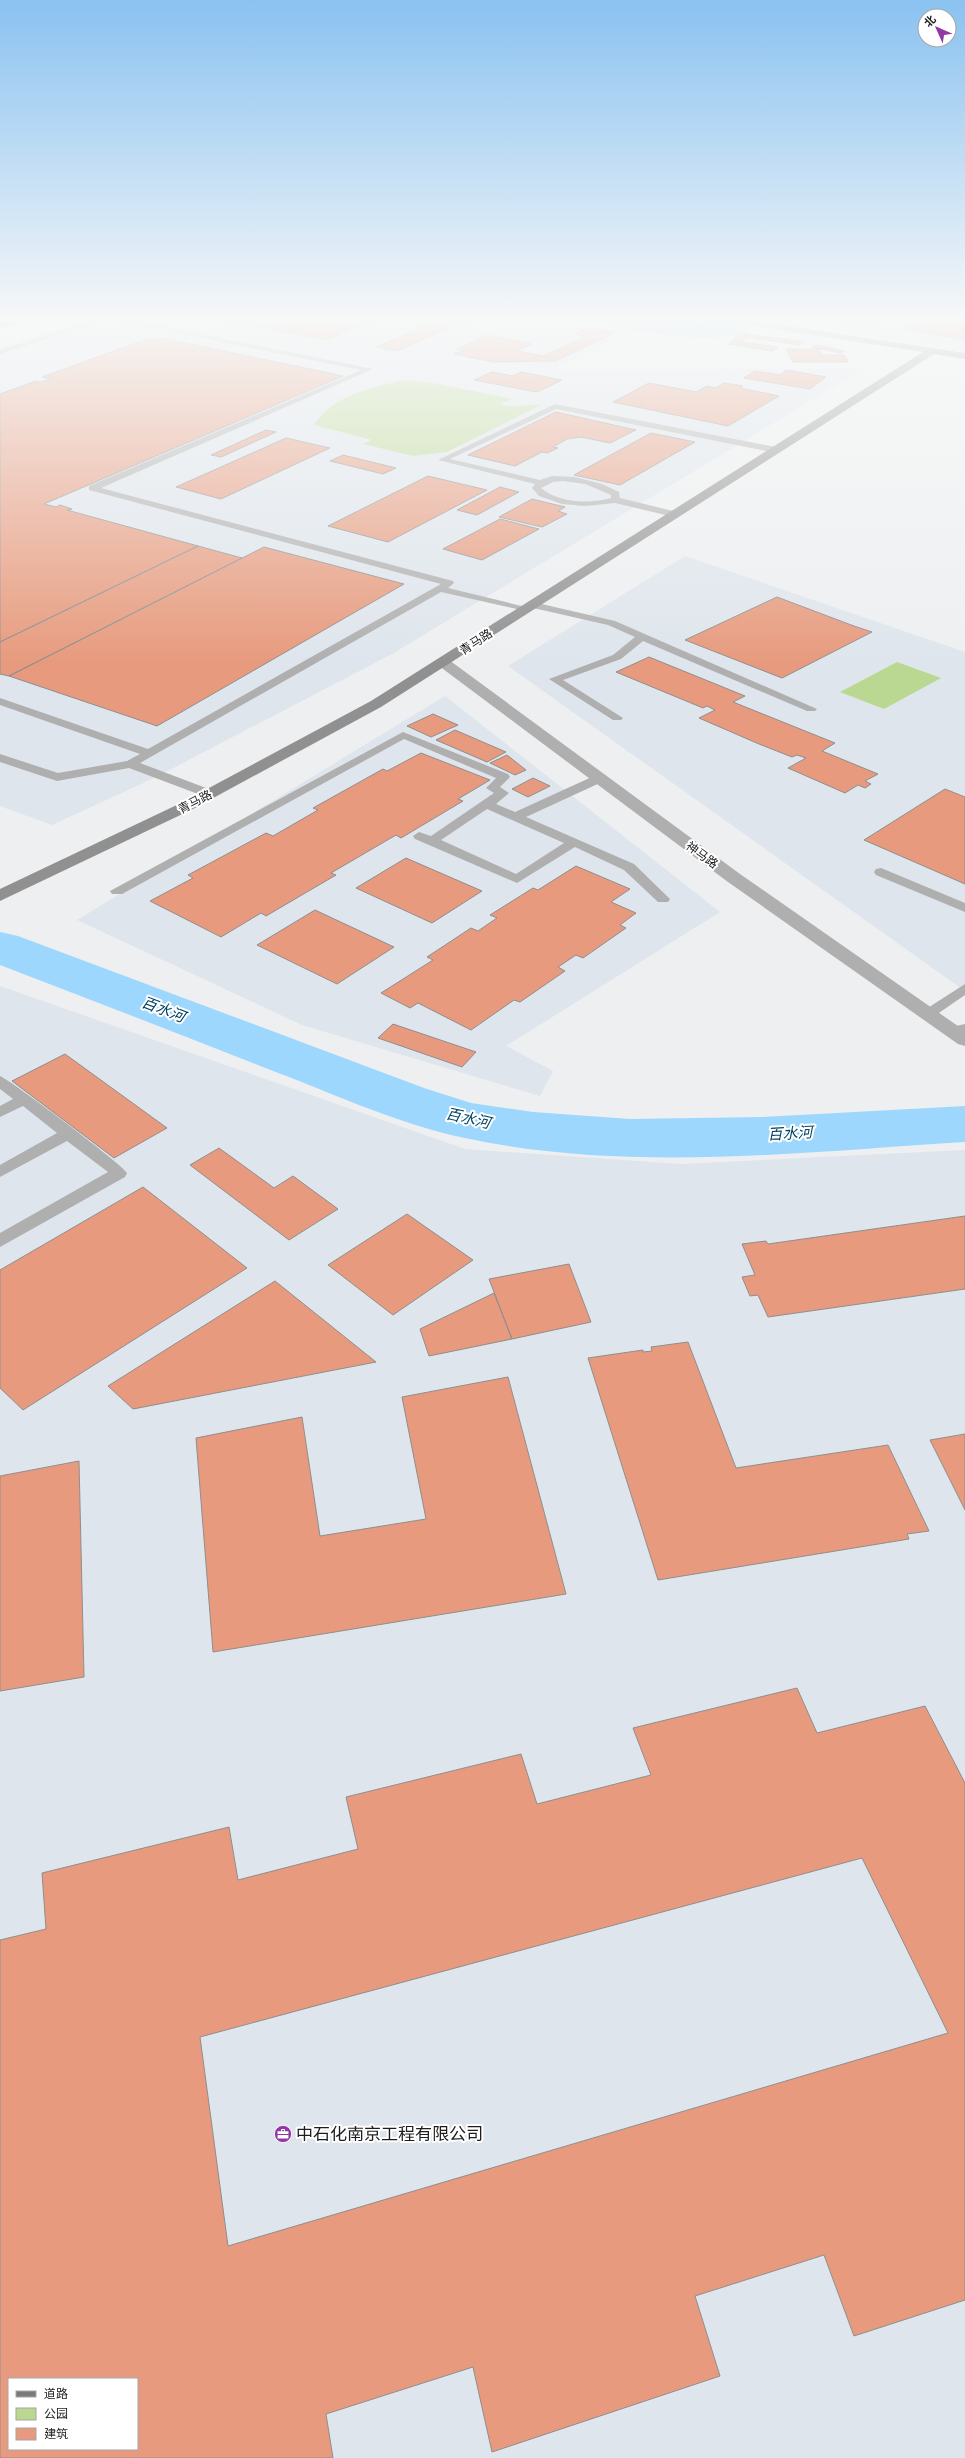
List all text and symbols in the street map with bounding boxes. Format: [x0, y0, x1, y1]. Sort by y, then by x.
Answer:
north arrow [917, 8, 957, 48]
text: 北 [923, 14, 938, 29]
street label: 青马路 [457, 626, 494, 657]
street label: 青马路 [176, 787, 214, 816]
street label: 神马路 [684, 839, 721, 870]
water label: 百水河 [139, 994, 190, 1026]
water label: 百水河 [444, 1106, 495, 1132]
water label: 百水河 [767, 1124, 816, 1143]
office icon: 中石化南京工程有限公司 [273, 2124, 293, 2144]
place label: 中石化南京工程有限公司 [296, 2125, 483, 2143]
legend [8, 2378, 138, 2450]
text: 道路 [44, 2387, 68, 2400]
text: 公园 [44, 2408, 68, 2420]
text: 建筑 [44, 2427, 68, 2440]

